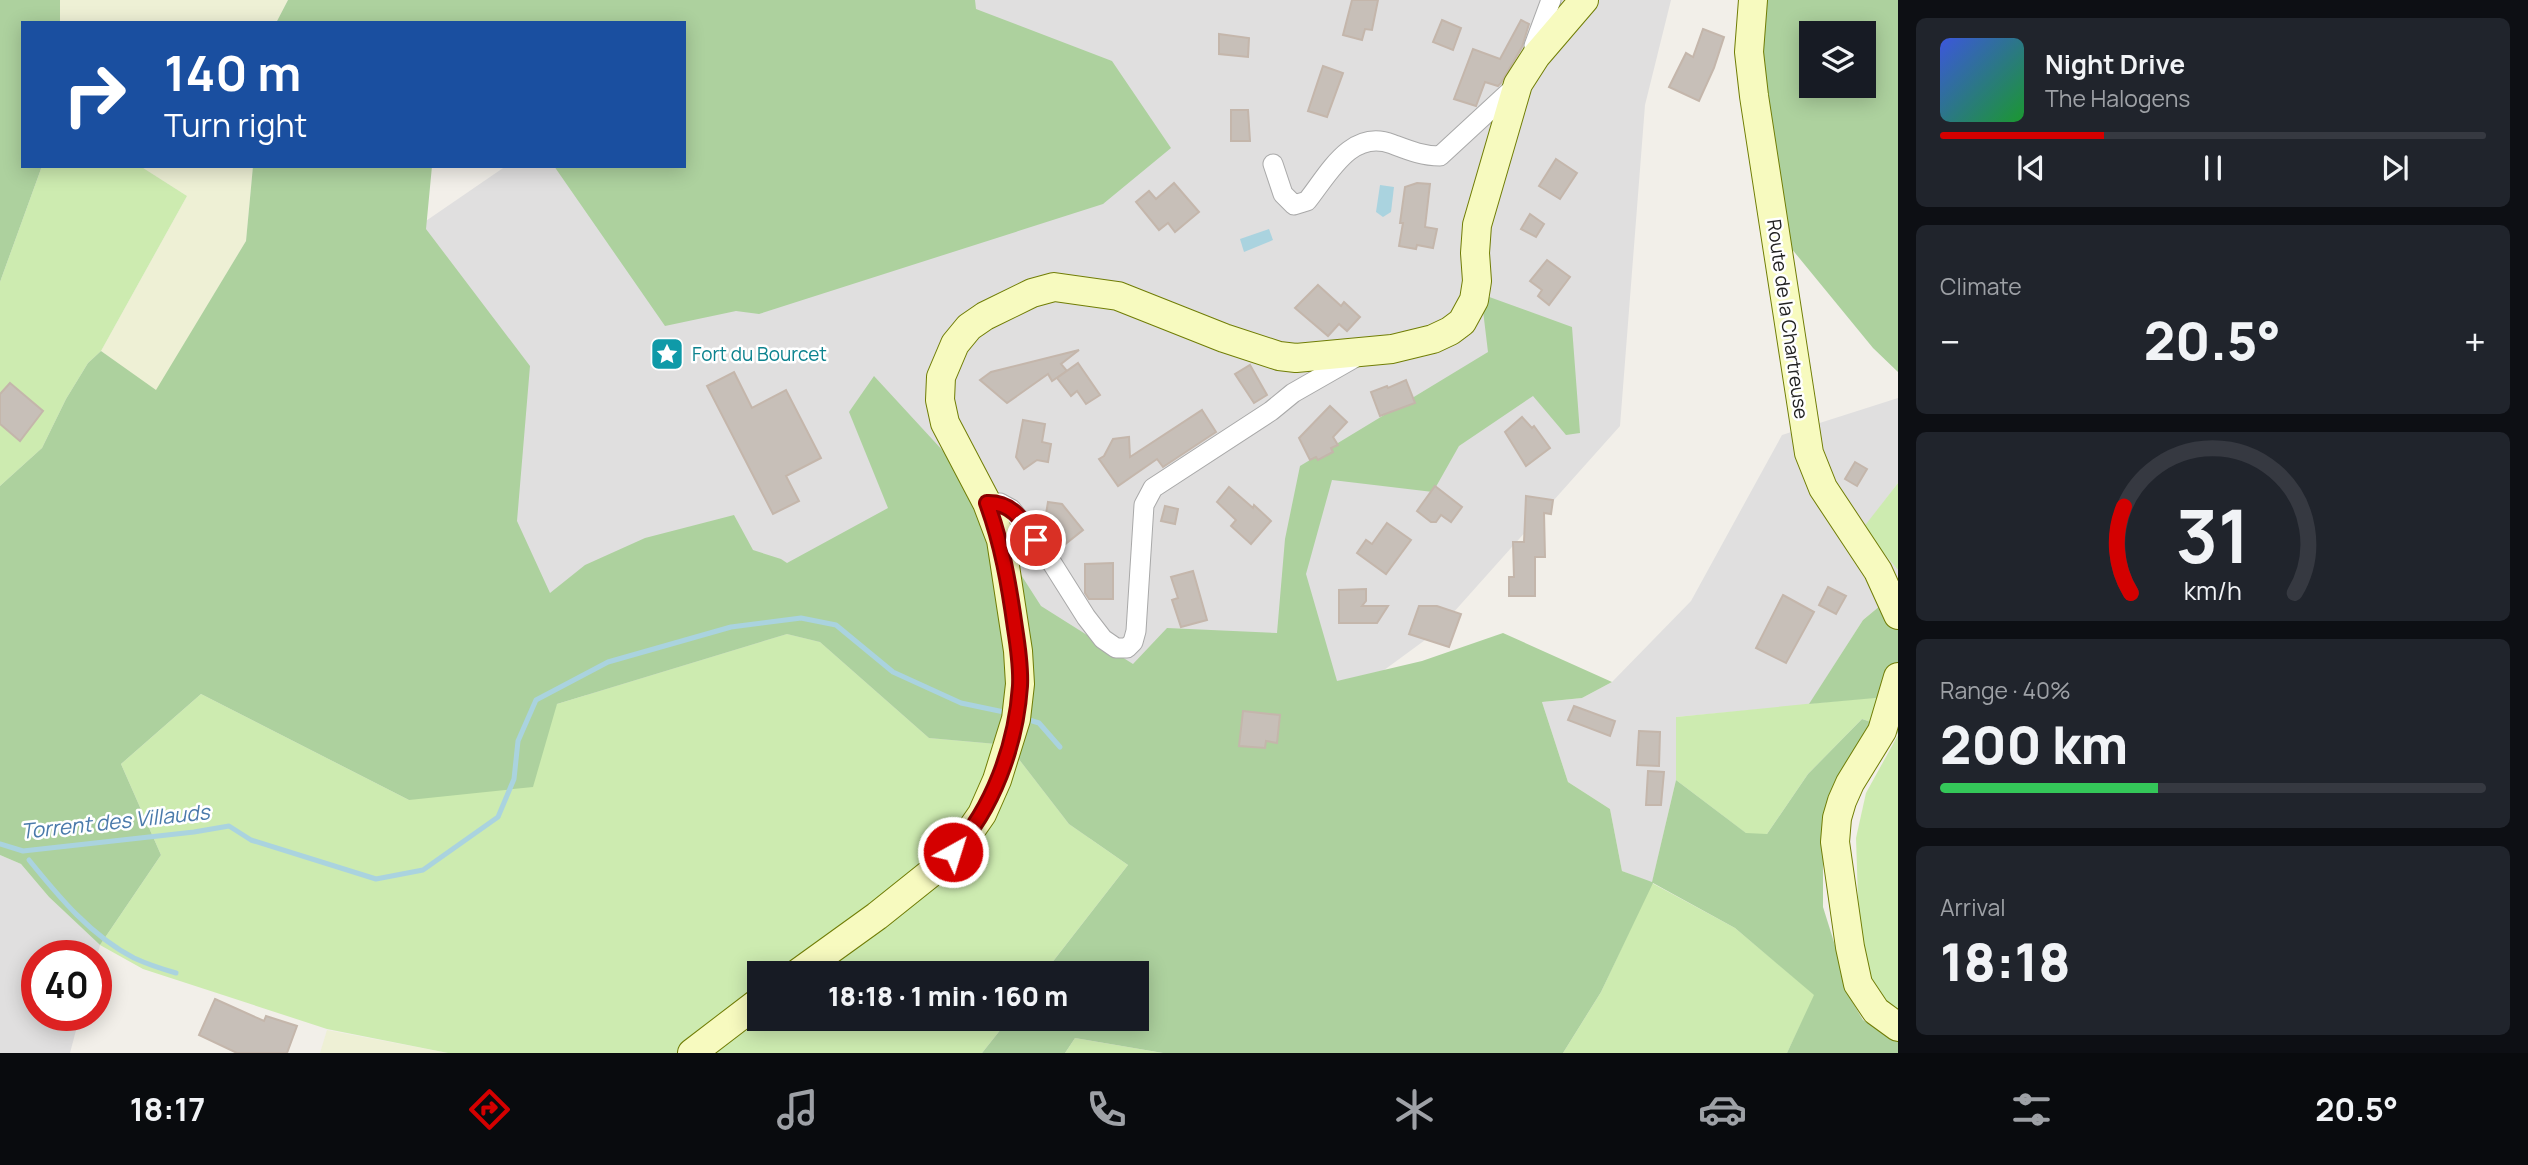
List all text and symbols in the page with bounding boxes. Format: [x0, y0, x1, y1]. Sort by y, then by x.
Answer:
map controls [1799, 21, 1876, 98]
button: layers [1799, 21, 1876, 98]
text: 140 m [164, 39, 301, 106]
text: Night Drive [2045, 46, 2185, 82]
icon: right [49, 49, 140, 140]
text: The Halogens [2045, 82, 2190, 114]
text: Turn right [164, 103, 307, 147]
icon: previous [2012, 149, 2050, 187]
icon: pause [2194, 149, 2232, 187]
icon: next [2376, 149, 2414, 187]
street label: Route de la Chartreuse [1761, 217, 1815, 421]
text: Climate [1940, 270, 2022, 302]
text: 20.5° [2144, 305, 2281, 376]
text: − [1940, 315, 1961, 367]
text: + [2464, 315, 2486, 367]
place icon: Fort du Bourcet [648, 335, 686, 373]
place label: Fort du Bourcet [692, 341, 827, 367]
text: 31 [2176, 485, 2250, 585]
pin [1006, 510, 1066, 570]
icon: arrive [1017, 521, 1055, 559]
text: km/h [2184, 572, 2242, 607]
text: Range · 40% [1940, 674, 2071, 706]
text: 200 km [1940, 709, 2128, 780]
water label: Torrent des Villauds [19, 797, 213, 845]
position arrow [916, 815, 990, 889]
text: Arrival [1940, 891, 2006, 923]
text: 18:18 [1940, 926, 2071, 997]
speed limit sign: 40 [21, 940, 112, 1031]
text: 18:18 · 1 min · 160 m [828, 978, 1068, 1014]
icon: directions [465, 1085, 514, 1134]
icon: music [773, 1085, 822, 1134]
icon: phone [1082, 1085, 1131, 1134]
icon: climate [1390, 1085, 1439, 1134]
icon: car [1698, 1085, 1747, 1134]
icon: filters [2007, 1085, 2056, 1134]
text: 18:17 [130, 1087, 205, 1131]
text: 20.5° [2315, 1087, 2398, 1131]

